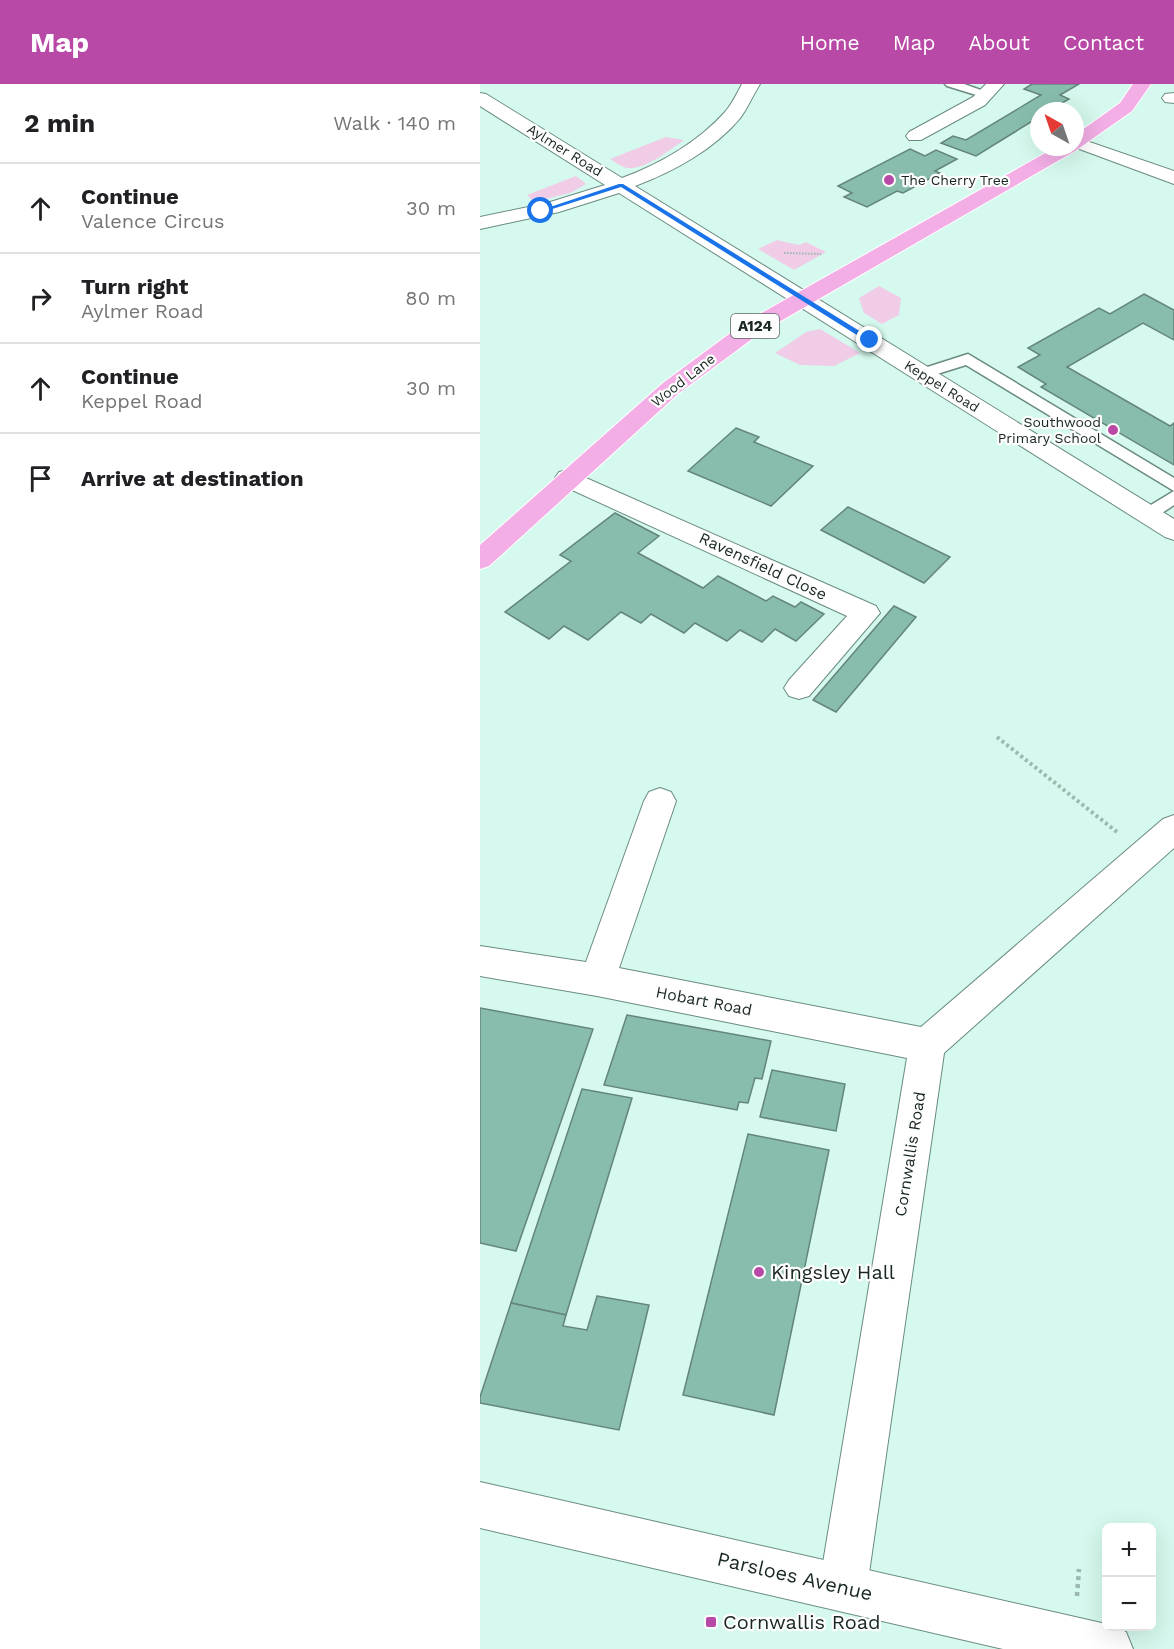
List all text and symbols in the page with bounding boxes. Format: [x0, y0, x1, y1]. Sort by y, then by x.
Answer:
text: Map [30, 26, 89, 59]
text: Home [800, 30, 860, 55]
text: Map [893, 30, 936, 55]
text: About [969, 30, 1030, 55]
text: Contact [1063, 30, 1144, 55]
north arrow [1030, 102, 1084, 156]
text: 2 min [24, 108, 95, 138]
text: Walk · 140 m [333, 111, 456, 135]
street label: Aylmer Road [524, 120, 606, 180]
place label: The Cherry Tree [901, 172, 1009, 188]
marker: The Cherry Tree [882, 173, 896, 187]
text: Continue [81, 184, 179, 209]
icon: ahead [24, 192, 57, 225]
text: 30 m [406, 196, 456, 220]
route start [527, 197, 553, 223]
text: Valence Circus [81, 209, 225, 233]
text: Turn right [81, 274, 188, 299]
icon: right [24, 282, 57, 315]
text: 80 m [405, 286, 456, 310]
text: Aylmer Road [81, 299, 204, 323]
road number: A124 [731, 314, 779, 338]
route end [856, 326, 882, 352]
street label: Wood Lane [648, 350, 718, 410]
street label: Keppel Road [902, 357, 982, 415]
text: Continue [81, 364, 179, 389]
icon: ahead [24, 372, 57, 405]
text: 30 m [406, 376, 456, 400]
text: Keppel Road [81, 389, 203, 413]
place label: Southwood Primary School [998, 414, 1102, 446]
marker: Southwood Primary School [1106, 423, 1120, 437]
icon: arrive [24, 462, 57, 495]
text: Arrive at destination [81, 466, 304, 491]
street label: Ravensfield Close [696, 528, 830, 604]
street label: Hobart Road [654, 982, 754, 1020]
street label: Cornwallis Road [891, 1090, 929, 1218]
place label: Kingsley Hall [771, 1260, 895, 1284]
marker: Kingsley Hall [752, 1265, 766, 1279]
map controls [1102, 1523, 1156, 1631]
button: + [1102, 1523, 1156, 1577]
street label: Parsloes Avenue [715, 1546, 875, 1606]
button: − [1102, 1577, 1156, 1631]
place label: Cornwallis Road [723, 1610, 881, 1634]
marker: Cornwallis Road [704, 1615, 718, 1629]

